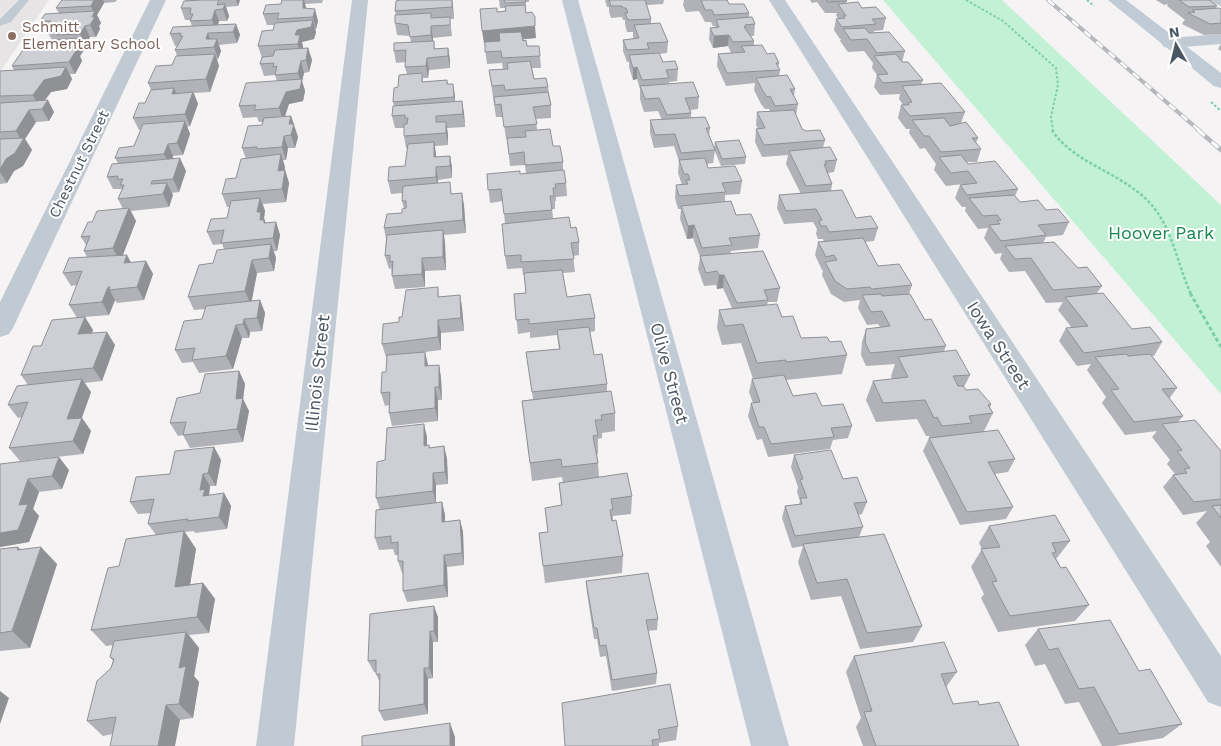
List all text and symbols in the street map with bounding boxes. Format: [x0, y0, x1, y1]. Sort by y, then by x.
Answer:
place label: Schmitt Elementary School [22, 18, 161, 53]
north arrow [1151, 20, 1201, 70]
text: N [1168, 23, 1180, 41]
marker: Schmitt Elementary School [6, 30, 18, 42]
street label: Chestnut Street [45, 107, 113, 221]
park label: Hoover Park [1108, 222, 1214, 243]
street label: Iowa Street [963, 297, 1035, 393]
street label: Illinois Street [300, 313, 334, 433]
street label: Olive Street [646, 320, 694, 426]

